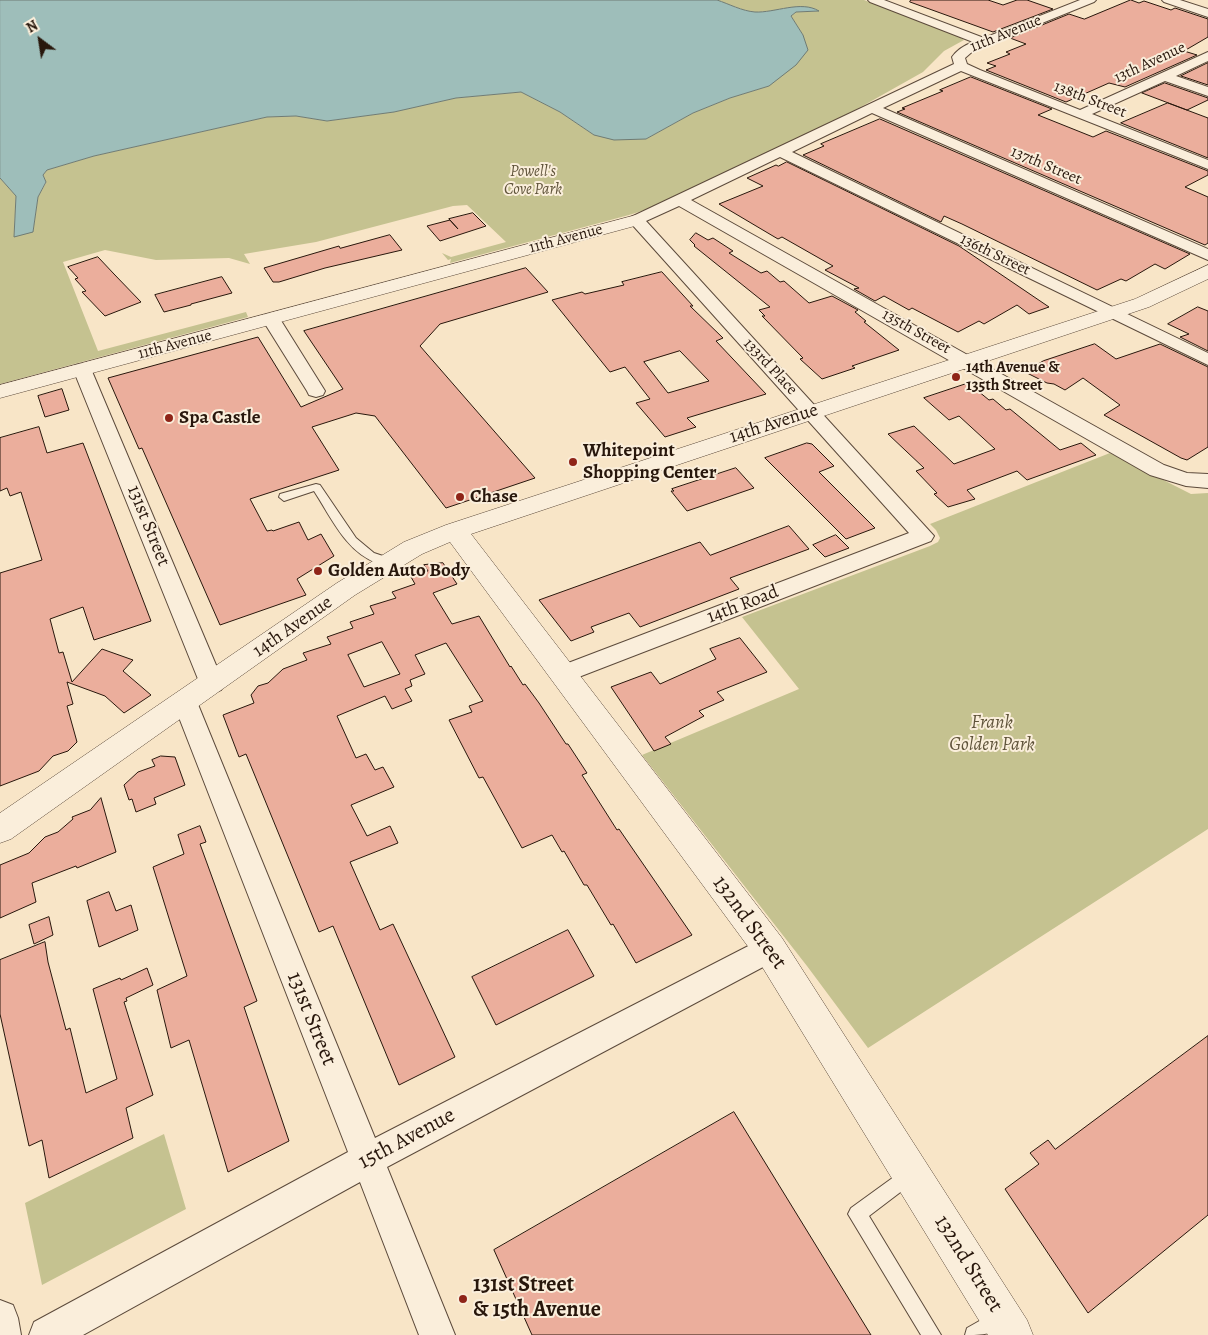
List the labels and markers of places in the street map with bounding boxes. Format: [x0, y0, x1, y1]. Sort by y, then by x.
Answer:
place label: 14th Avenue & 135th Street [966, 358, 1060, 396]
marker: 14th Avenue & 135th Street [950, 371, 962, 383]
place label: Spa Castle [179, 407, 261, 429]
marker: Spa Castle [163, 412, 175, 424]
place label: Whitepoint Shopping Center [583, 440, 717, 484]
marker: Whitepoint Shopping Center [567, 456, 579, 468]
place label: Chase [470, 486, 518, 508]
marker: Chase [454, 491, 466, 503]
place label: Golden Auto Body [328, 560, 470, 582]
marker: Golden Auto Body [312, 565, 324, 577]
place label: 131st Street & 15th Avenue [473, 1273, 601, 1324]
marker: 131st Street & 15th Avenue [457, 1293, 469, 1305]

